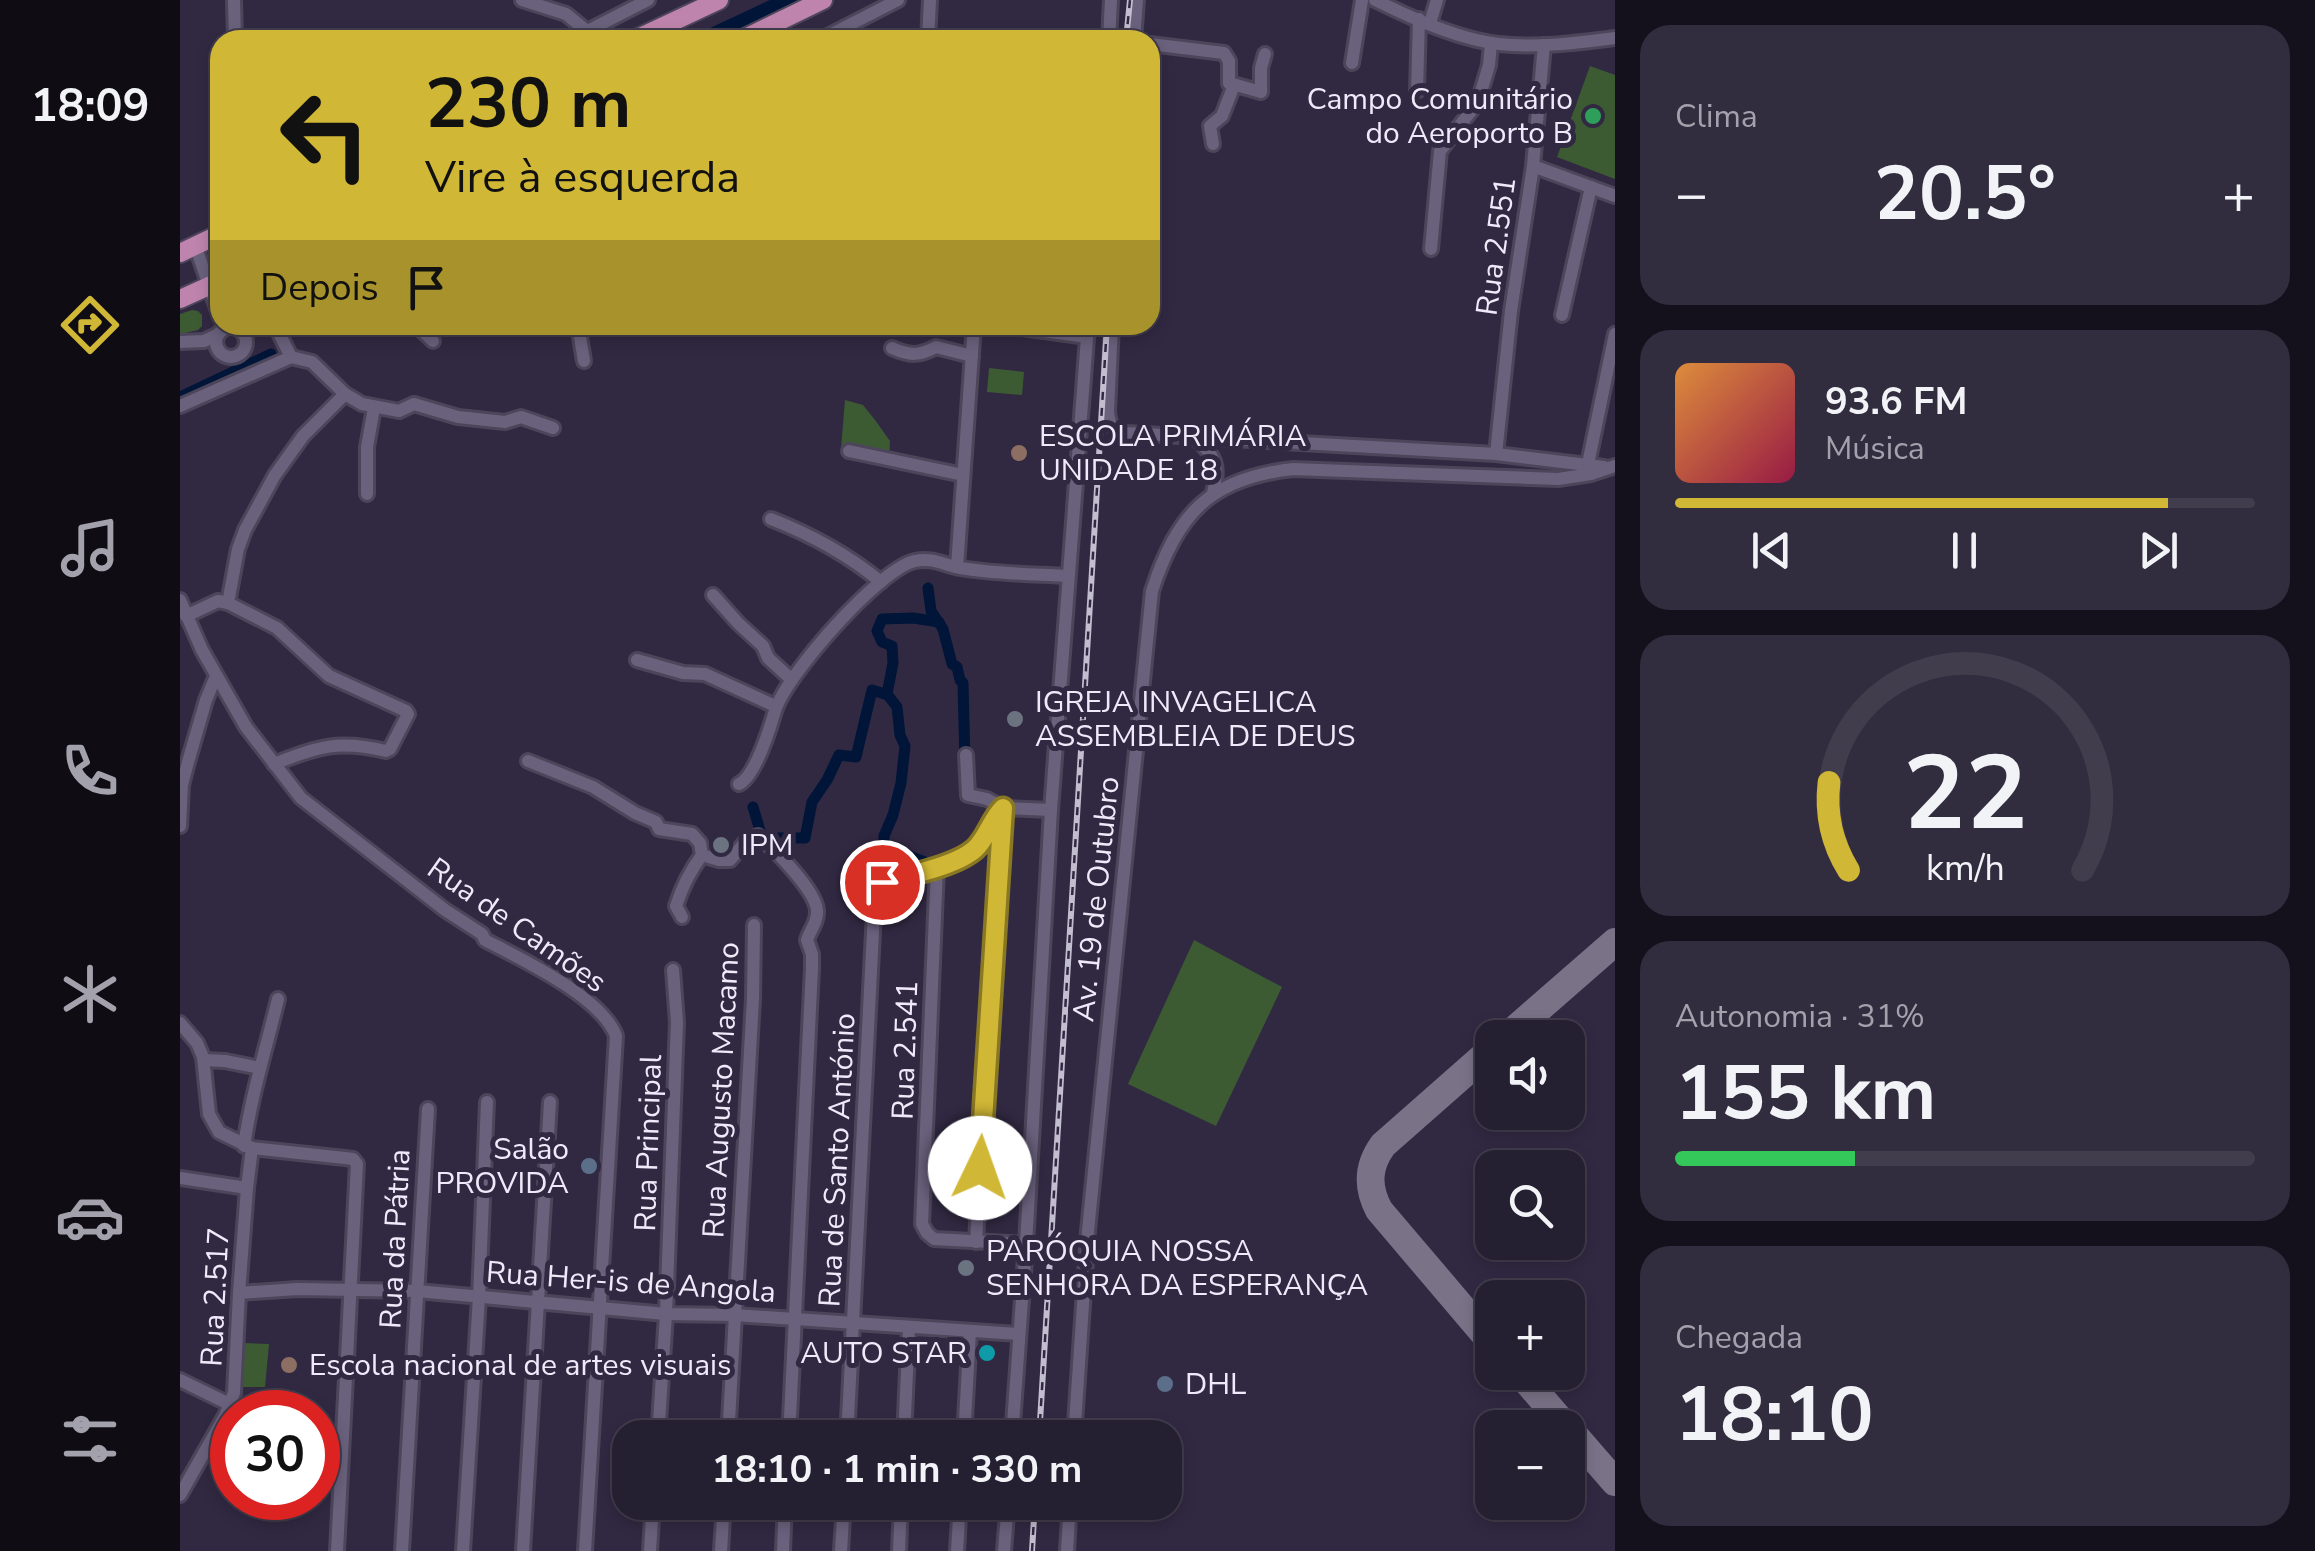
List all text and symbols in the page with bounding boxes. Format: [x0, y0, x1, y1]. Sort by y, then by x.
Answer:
text: 230 m [425, 56, 631, 152]
icon: left [260, 70, 390, 200]
text: 18:09 [30, 76, 150, 137]
place label: Campo Comunitário do Aeroporto B [1307, 79, 1573, 154]
text: Clima [1675, 95, 1758, 138]
marker: Campo Comunitário do Aeroporto B [1582, 105, 1604, 127]
text: 20.5° [1874, 143, 2056, 245]
text: Vire à esquerda [425, 147, 740, 208]
text: − [1675, 157, 1708, 232]
text: + [2222, 157, 2255, 232]
street label: Rua 2.551 [1466, 174, 1526, 318]
icon: arrive [399, 260, 454, 315]
text: Depois [260, 262, 379, 313]
icon: directions [55, 290, 125, 360]
text: 93.6 FM [1825, 376, 1967, 427]
place label: ESCOLA PRIMÁRIA UNIDADE 18 [1039, 416, 1306, 491]
text: Música [1825, 427, 1925, 470]
marker: ESCOLA PRIMÁRIA UNIDADE 18 [1008, 442, 1030, 464]
icon: music [55, 513, 125, 583]
icon: previous [1744, 523, 1799, 578]
icon: pause [1937, 523, 1992, 578]
icon: next [2131, 523, 2186, 578]
place label: IGREJA INVAGELICA ASSEMBLEIA DE DEUS [1035, 682, 1356, 757]
marker: IGREJA INVAGELICA ASSEMBLEIA DE DEUS [1004, 708, 1026, 730]
text: 22 [1903, 723, 2027, 865]
icon: phone [55, 736, 125, 806]
street label: Av. 19 de Outubro [1063, 774, 1130, 1024]
place label: IPM [741, 825, 793, 866]
marker: IPM [710, 834, 732, 856]
pin [840, 840, 925, 925]
text: km/h [1926, 844, 2004, 893]
street label: Rua de Camões [419, 848, 614, 1002]
icon: arrive [855, 855, 910, 910]
street label: Rua Augusto Macamo [693, 941, 750, 1239]
icon: climate [55, 959, 125, 1029]
street label: Rua 2.541 [883, 980, 928, 1120]
text: Autonomia · 31% [1675, 995, 1925, 1038]
street label: Rua de Santo António [809, 1012, 866, 1308]
map controls [1475, 1020, 1585, 1520]
button: sound [1475, 1020, 1585, 1130]
text: 155 km [1675, 1043, 1936, 1145]
street label: Rua Principal [625, 1054, 672, 1232]
position arrow [928, 1116, 1032, 1220]
place label: Salão PROVIDA [435, 1129, 569, 1204]
street label: Rua da Pátria [370, 1148, 421, 1330]
button: search [1475, 1150, 1585, 1260]
marker: Salão PROVIDA [578, 1155, 600, 1177]
icon: car [55, 1182, 125, 1252]
street label: Rua 2.517 [191, 1226, 240, 1368]
place label: PARÓQUIA NOSSA SENHORA DA ESPERANÇA [986, 1231, 1368, 1306]
street label: Rua Her-is de Angola [485, 1252, 777, 1313]
marker: PARÓQUIA NOSSA SENHORA DA ESPERANÇA [955, 1257, 977, 1279]
button: + [1475, 1280, 1585, 1390]
text: Chegada [1675, 1316, 1803, 1359]
place label: AUTO STAR [800, 1333, 967, 1374]
marker: AUTO STAR [976, 1342, 998, 1364]
place label: Escola nacional de artes visuais [309, 1345, 731, 1386]
marker: Escola nacional de artes visuais [278, 1354, 300, 1376]
place label: DHL [1185, 1364, 1246, 1405]
text: 18:10 [1675, 1364, 1874, 1466]
marker: DHL [1154, 1373, 1176, 1395]
speed limit sign: 30 [210, 1390, 340, 1520]
icon: filters [55, 1404, 125, 1474]
button: − [1475, 1410, 1585, 1520]
text: 18:10 · 1 min · 330 m [712, 1444, 1082, 1495]

